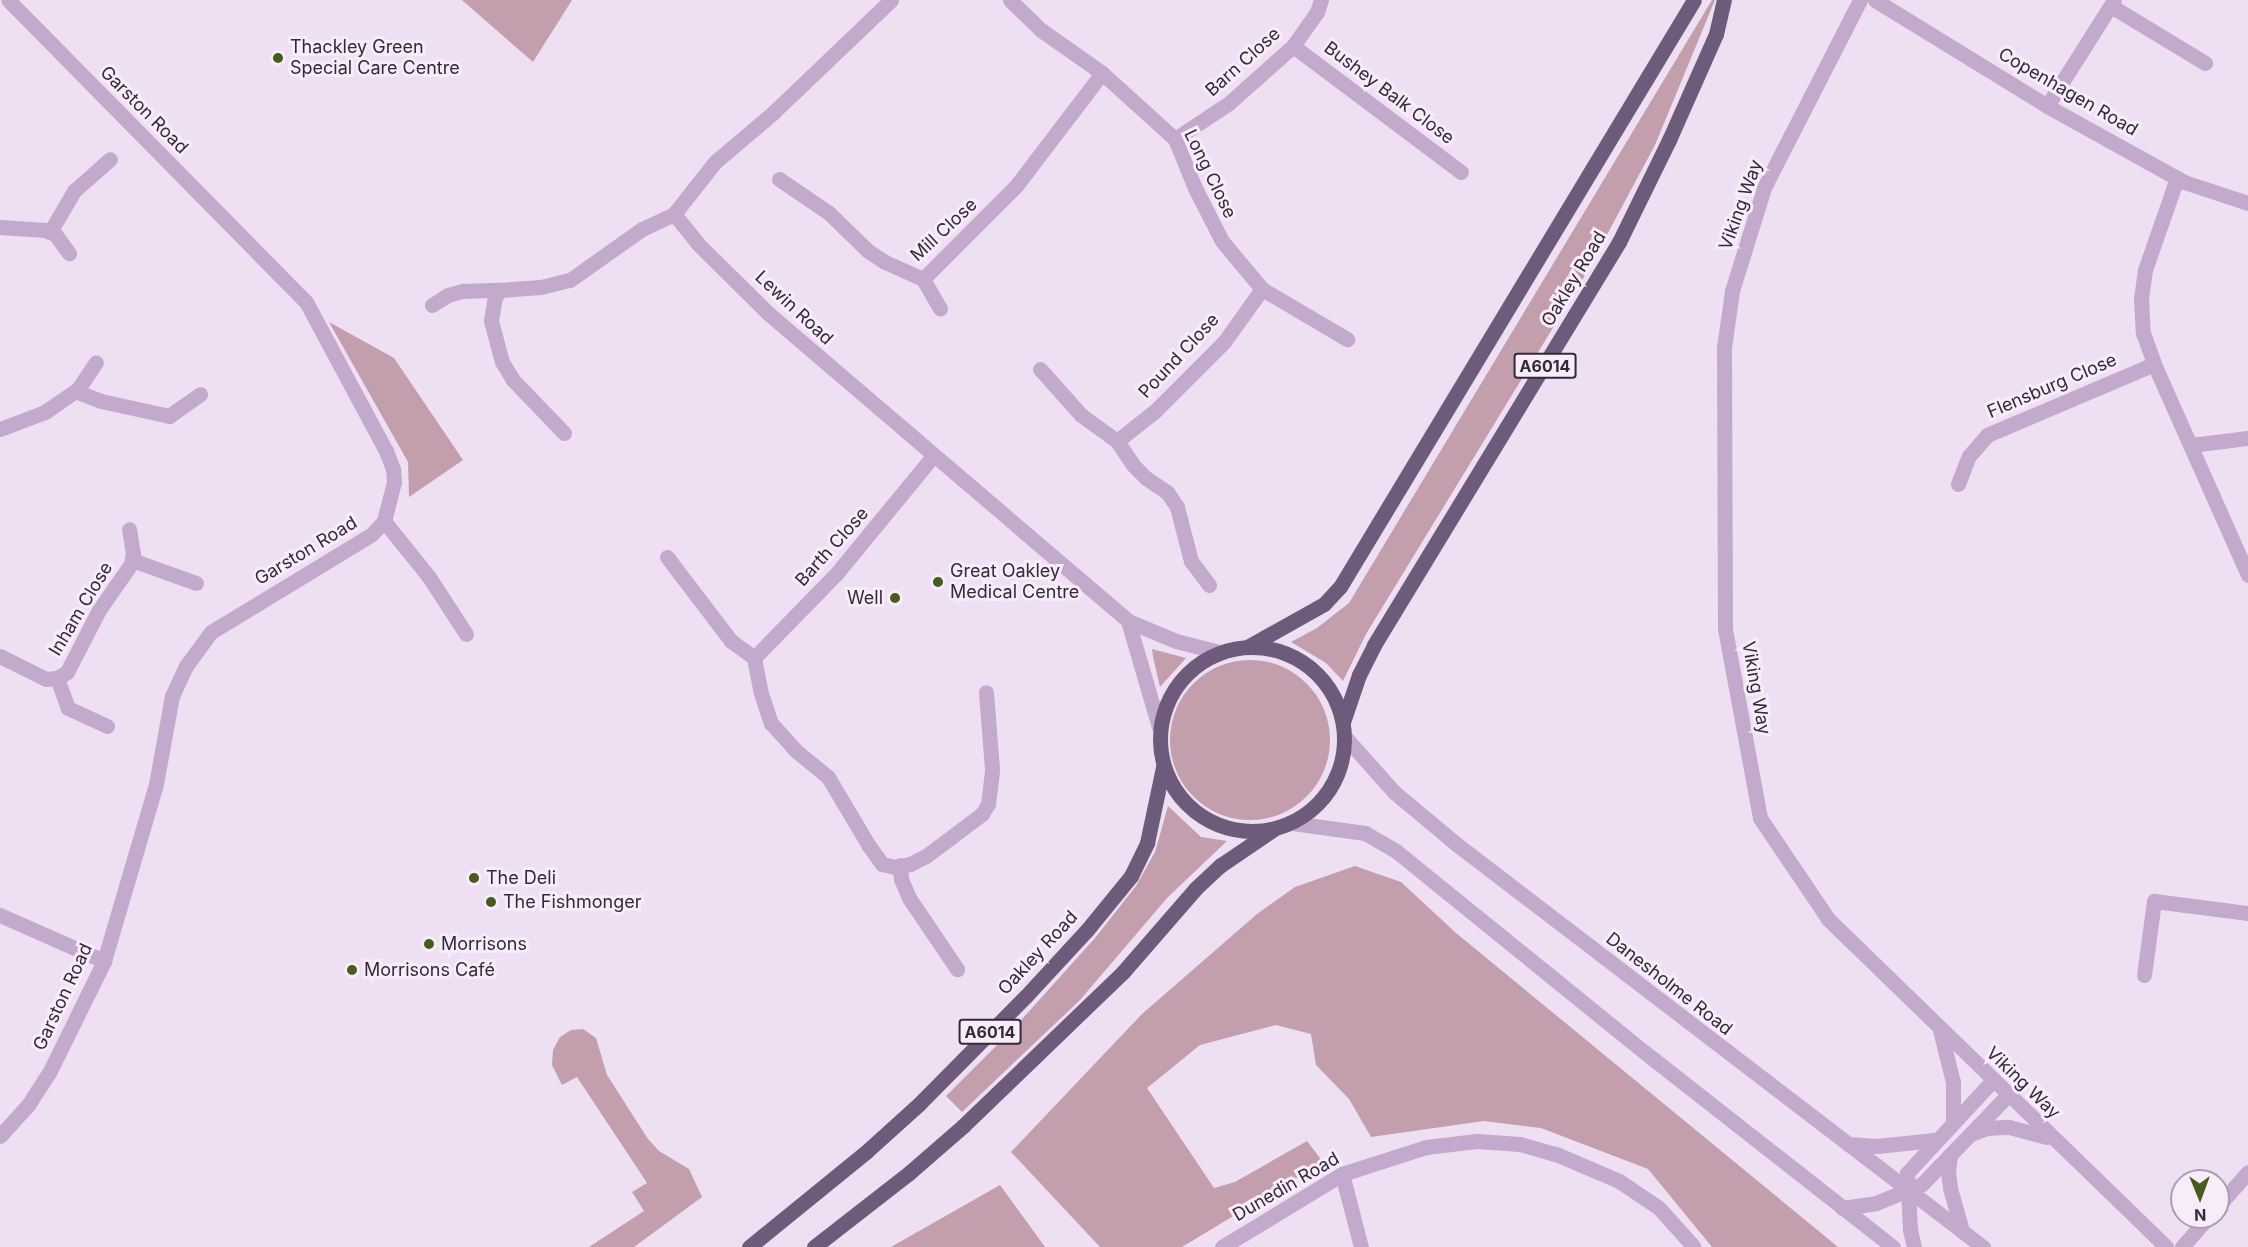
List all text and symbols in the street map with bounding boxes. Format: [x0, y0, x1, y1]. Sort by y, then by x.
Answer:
street label: Barn Close [1201, 23, 1285, 101]
place label: Thackley Green Special Care Centre [290, 37, 460, 80]
street label: Bushey Balk Close [1320, 37, 1458, 149]
street label: Copenhagen Road [1994, 43, 2142, 141]
marker: Thackley Green Special Care Centre [271, 51, 285, 65]
street label: Garston Road [96, 62, 192, 158]
street label: Long Close [1179, 126, 1241, 222]
street label: Viking Way [1715, 157, 1767, 253]
street label: Mill Close [906, 194, 982, 266]
street label: Oakley Road [1537, 228, 1611, 330]
street label: Lewin Road [751, 266, 837, 350]
street label: Pound Close [1134, 309, 1224, 403]
street label: Flensburg Close [1984, 349, 2120, 423]
road number: A6014 [1514, 353, 1576, 379]
street label: Barth Close [791, 503, 873, 591]
street label: Garston Road [251, 512, 361, 590]
street label: Inham Close [45, 558, 117, 660]
place label: Great Oakley Medical Centre [950, 561, 1079, 604]
marker: Great Oakley Medical Centre [931, 575, 945, 589]
place label: Well [847, 587, 883, 609]
marker: Well [888, 591, 902, 605]
street label: Viking Way [1737, 640, 1775, 736]
place label: The Deli [486, 867, 556, 889]
marker: The Deli [467, 871, 481, 885]
place label: The Fishmonger [503, 891, 641, 913]
marker: The Fishmonger [484, 895, 498, 909]
street label: Oakley Road [994, 907, 1082, 999]
street label: Danesholme Road [1602, 928, 1736, 1040]
place label: Morrisons [441, 933, 527, 955]
marker: Morrisons [422, 937, 436, 951]
street label: Garston Road [29, 940, 97, 1054]
place label: Morrisons Café [364, 959, 495, 981]
marker: Morrisons Café [345, 963, 359, 977]
road number: A6014 [958, 1019, 1022, 1045]
street label: Viking Way [1981, 1042, 2065, 1124]
street label: Dunedin Road [1229, 1148, 1343, 1226]
north arrow [2170, 1169, 2230, 1229]
text: N [2194, 1205, 2207, 1225]

